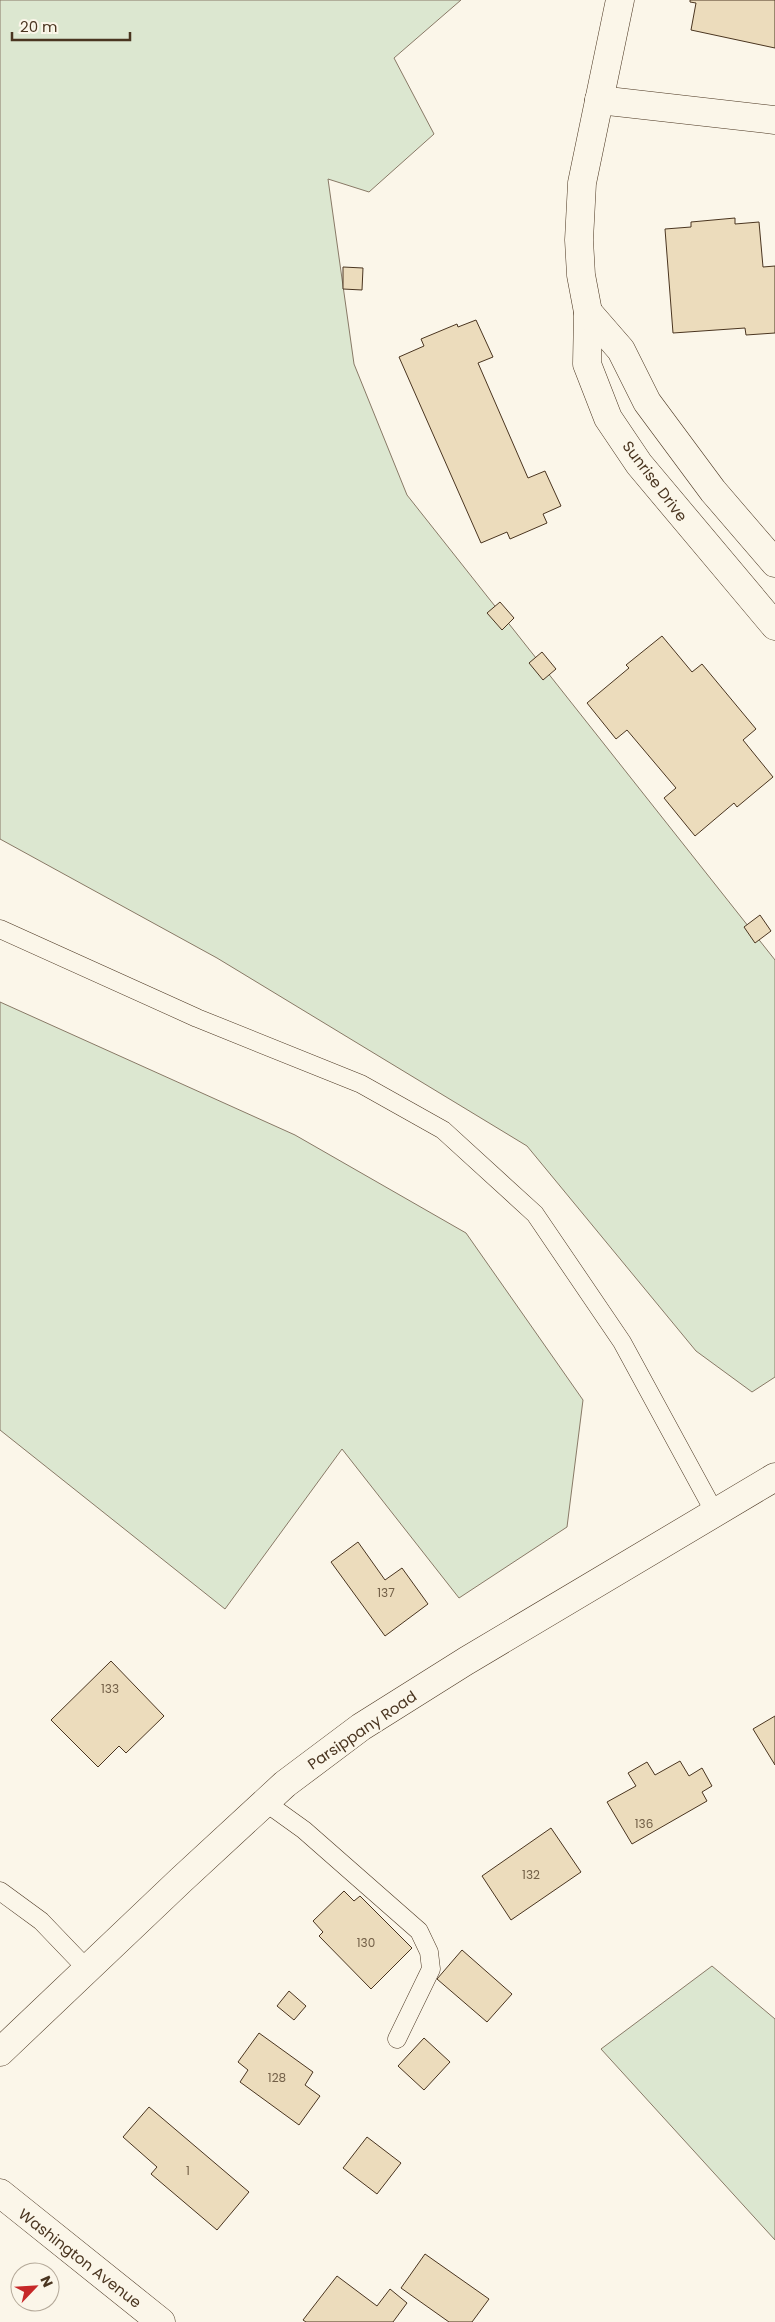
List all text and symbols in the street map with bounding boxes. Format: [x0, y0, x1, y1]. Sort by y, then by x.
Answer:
scale bar [12, 10, 130, 42]
text: 20 m [20, 16, 58, 37]
street label: Sunrise Drive [618, 436, 692, 526]
house number: 137 [377, 1584, 395, 1601]
house number: 133 [101, 1680, 119, 1697]
street label: Parsippany Road [303, 1686, 421, 1774]
house number: 136 [635, 1815, 653, 1832]
house number: 132 [522, 1866, 540, 1883]
house number: 130 [357, 1934, 375, 1951]
house number: 128 [268, 2069, 286, 2086]
house number: 1 [186, 2162, 190, 2179]
street label: Washington Avenue [14, 2203, 146, 2313]
north arrow [10, 2262, 60, 2312]
text: N [35, 2273, 58, 2291]

